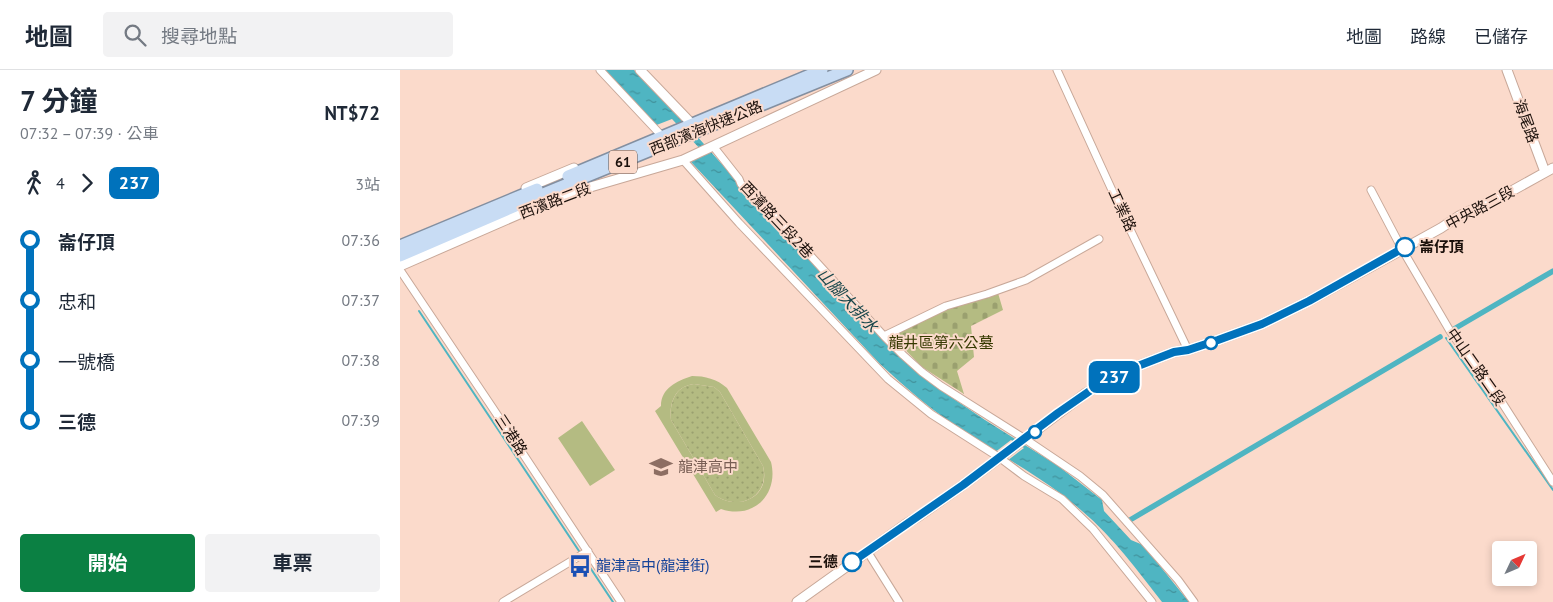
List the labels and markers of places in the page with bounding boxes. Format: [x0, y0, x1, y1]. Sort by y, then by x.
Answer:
marker: 崙仔頂 [1395, 237, 1415, 257]
place label: 崙仔頂 [1419, 237, 1464, 256]
unlabelled marker [1204, 336, 1218, 350]
unlabelled marker [1028, 425, 1042, 439]
school or university icon: 龍津高中 [648, 454, 674, 480]
place label: 龍津高中 [678, 457, 738, 476]
place label: 三德 [808, 552, 838, 571]
marker: 三德 [842, 552, 862, 572]
bus stop icon: 龍津高中(龍津街) [567, 553, 593, 579]
place label: 龍津高中(龍津街) [596, 556, 709, 575]

